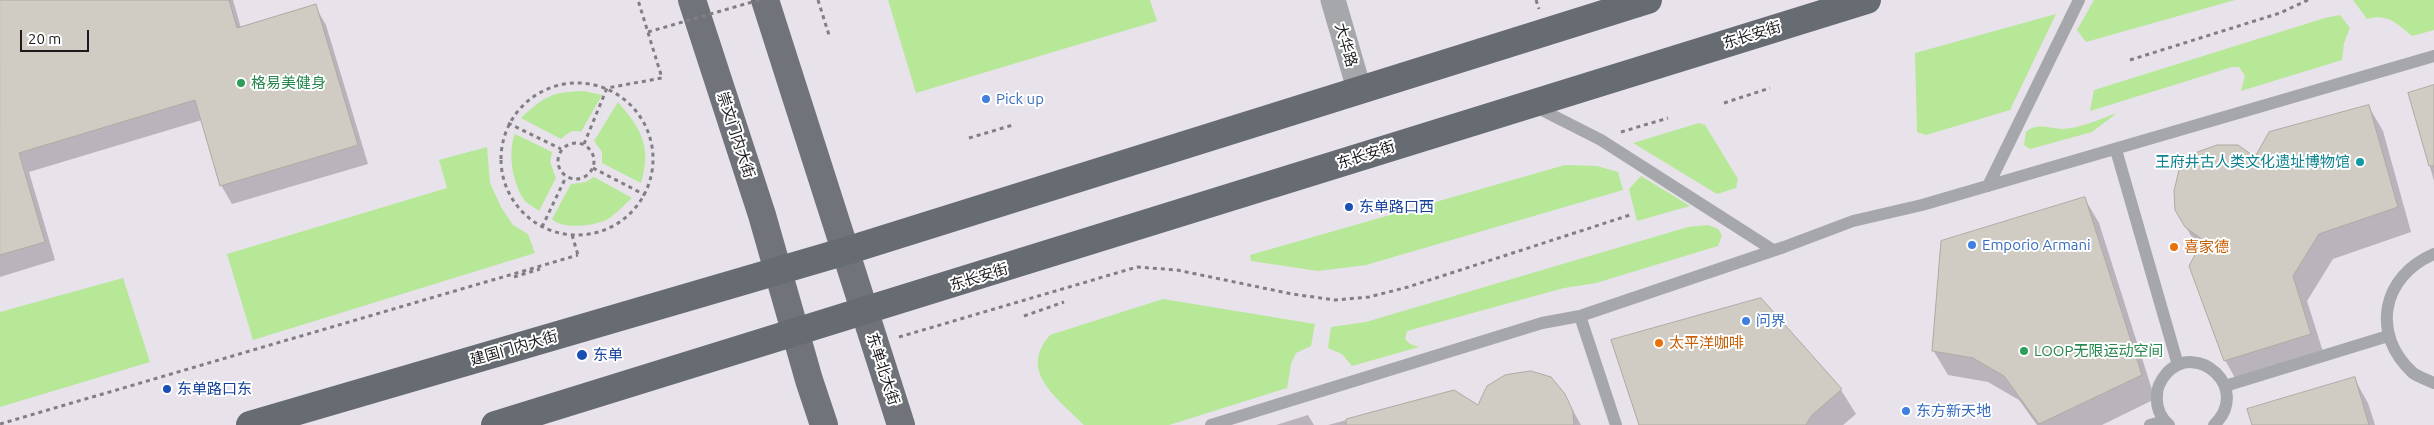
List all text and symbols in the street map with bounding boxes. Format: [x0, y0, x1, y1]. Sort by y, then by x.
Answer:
street label: 东长安街 [1721, 18, 1783, 52]
scale bar [22, 20, 91, 52]
street label: 大华路 [1331, 21, 1361, 69]
text: 20 m [28, 30, 61, 47]
place label: 格易美健身 [251, 74, 326, 92]
marker: 格易美健身 [235, 77, 247, 89]
street label: 崇文门内大街 [714, 89, 758, 181]
place label: Pick up [996, 90, 1044, 108]
marker: Pick up [980, 93, 992, 105]
street label: 东长安街 [1335, 137, 1397, 173]
place label: 王府井古人类文化遗址博物馆 [2155, 153, 2350, 171]
marker: 王府井古人类文化遗址博物馆 [2354, 156, 2366, 168]
place label: 东单路口西 [1359, 198, 1434, 216]
marker: 东单路口西 [1343, 201, 1355, 213]
place label: Emporio Armani [1982, 236, 2091, 254]
place label: 喜家德 [2184, 238, 2229, 256]
marker: Emporio Armani [1966, 239, 1978, 251]
marker: 喜家德 [2168, 241, 2180, 253]
street label: 东长安街 [948, 260, 1010, 294]
place label: 问界 [1756, 312, 1786, 330]
marker: 问界 [1740, 315, 1752, 327]
street label: 建国门内大街 [468, 327, 560, 369]
street label: 东单北大街 [863, 331, 903, 407]
place label: 太平洋咖啡 [1669, 334, 1744, 352]
marker: 太平洋咖啡 [1653, 337, 1665, 349]
place label: LOOP无限运动空间 [2034, 342, 2163, 360]
marker: LOOP无限运动空间 [2018, 345, 2030, 357]
place label: 东单 [593, 346, 623, 364]
marker: 东单 [575, 348, 589, 362]
place label: 东单路口东 [177, 380, 252, 398]
marker: 东单路口东 [161, 383, 173, 395]
place label: 东方新天地 [1916, 402, 1991, 420]
marker: 东方新天地 [1900, 405, 1912, 417]

